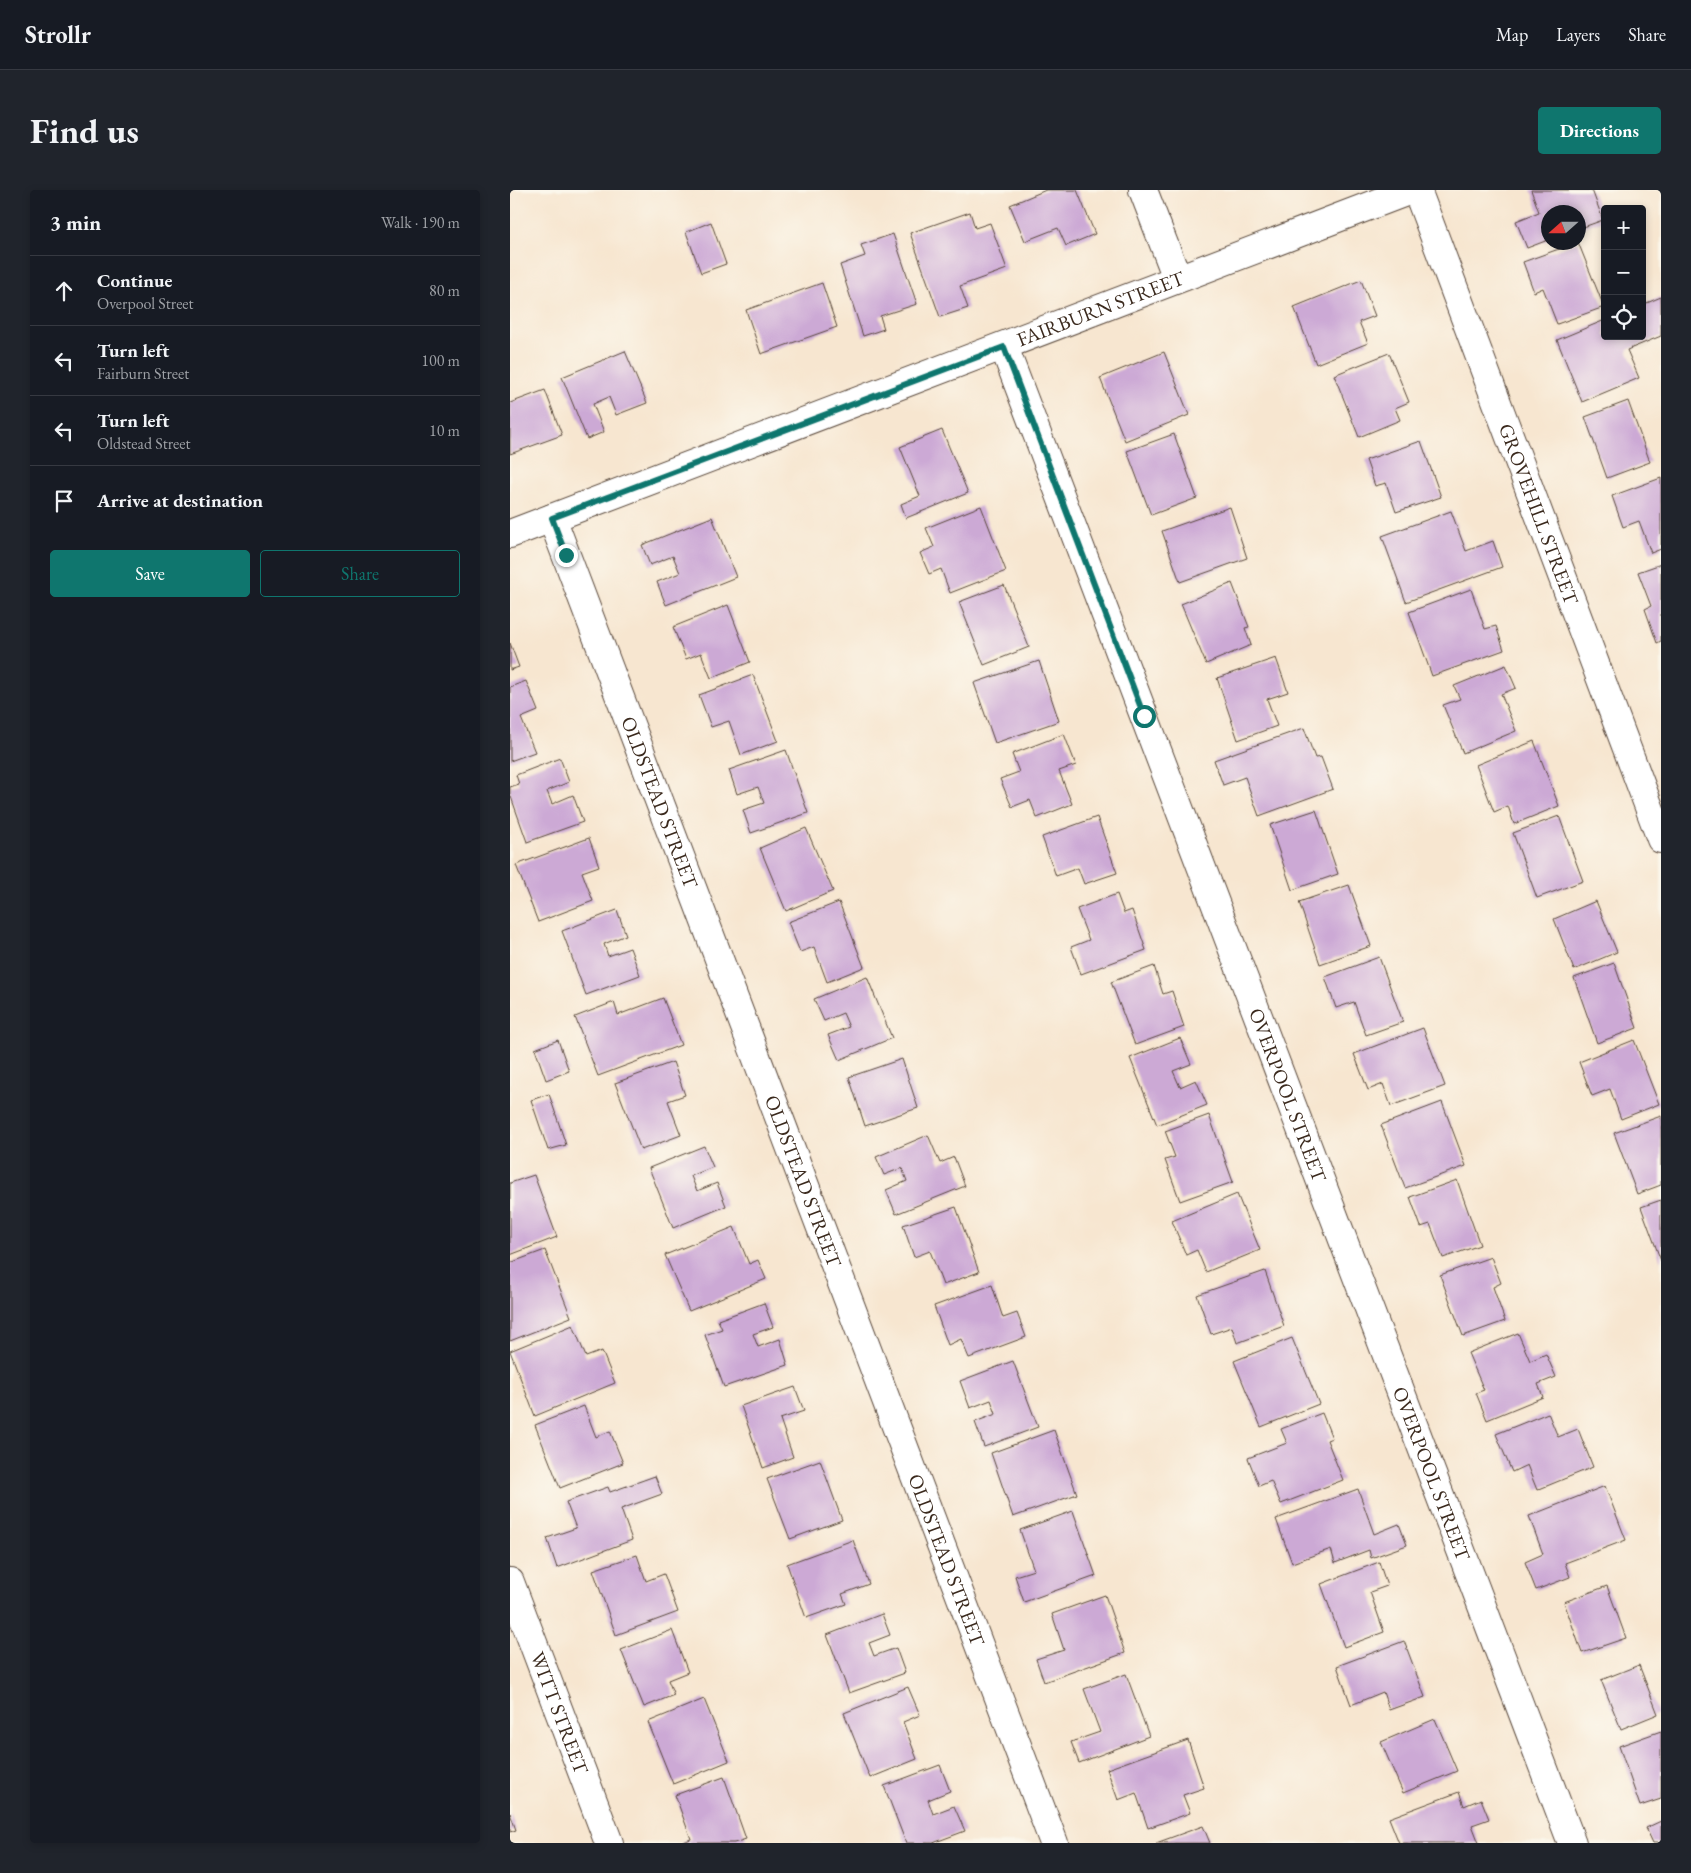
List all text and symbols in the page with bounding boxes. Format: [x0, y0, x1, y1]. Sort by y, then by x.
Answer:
text: Strollr [25, 19, 91, 50]
text: Map [1496, 23, 1528, 46]
text: Layers [1556, 23, 1600, 46]
text: Share [1628, 23, 1666, 46]
button: Directions [1538, 107, 1661, 154]
text: Find us [30, 108, 139, 153]
north arrow [1541, 205, 1586, 250]
map controls [1601, 205, 1646, 340]
button: + [1601, 205, 1646, 250]
text: 3 min [50, 209, 101, 236]
text: Walk · 190 m [381, 212, 460, 233]
button: − [1601, 250, 1646, 295]
street label: FAIRBURN STREET [1013, 265, 1188, 352]
text: Continue [97, 268, 172, 293]
icon: ahead [50, 277, 78, 305]
text: 80 m [429, 280, 460, 301]
text: Overpool Street [97, 293, 194, 314]
button: locate [1601, 295, 1646, 340]
text: Turn left [97, 338, 169, 363]
icon: left [50, 347, 78, 375]
text: 100 m [421, 350, 460, 371]
text: Fairburn Street [97, 363, 189, 384]
text: Turn left [97, 408, 169, 433]
icon: left [50, 417, 78, 445]
text: 10 m [429, 420, 460, 441]
street label: GROVEHILL STREET [1493, 420, 1585, 609]
text: Oldstead Street [97, 433, 190, 454]
icon: arrive [50, 487, 78, 515]
text: Arrive at destination [97, 488, 263, 513]
route end [555, 544, 578, 567]
button: Save [50, 550, 250, 597]
button: Share [260, 550, 460, 597]
route start [1133, 705, 1156, 728]
street label: OLDSTEAD STREET [615, 713, 704, 893]
street label: OVERPOOL STREET [1243, 1004, 1333, 1186]
street label: OLDSTEAD STREET [759, 1091, 848, 1271]
street label: OVERPOOL STREET [1387, 1383, 1477, 1565]
street label: OLDSTEAD STREET [902, 1470, 991, 1650]
street label: WITT STREET [525, 1648, 595, 1778]

